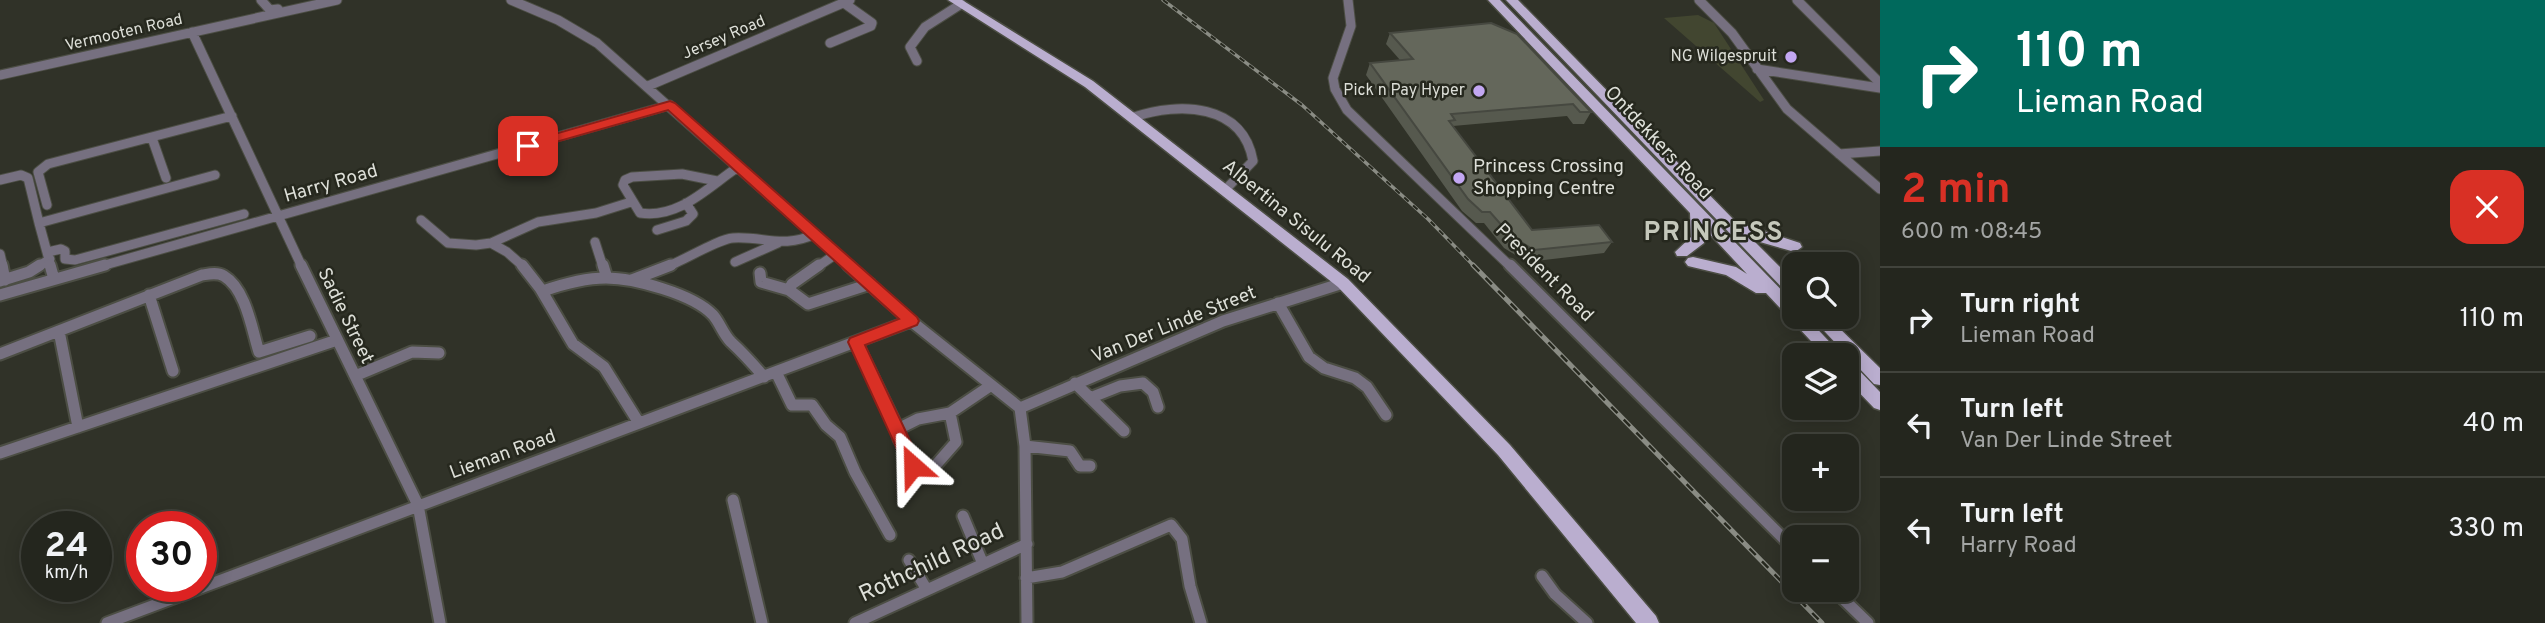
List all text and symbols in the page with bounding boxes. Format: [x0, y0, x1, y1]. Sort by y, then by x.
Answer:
street label: Vermooten Road [63, 10, 185, 56]
street label: Jersey Road [679, 12, 769, 64]
text: 110 m [2016, 23, 2143, 85]
icon: right [1901, 28, 1992, 119]
place label: NG Wilgespruit [1671, 47, 1777, 67]
marker: NG Wilgespruit [1783, 49, 1799, 65]
place label: Pick n Pay Hyper [1343, 81, 1465, 101]
street label: Ontdekkers Road [1599, 81, 1717, 205]
marker: Pick n Pay Hyper [1471, 83, 1487, 99]
text: Lieman Road [2016, 84, 2204, 124]
pin [498, 116, 558, 176]
icon: arrive [509, 127, 547, 165]
street label: Albertina Sisulu Road [1217, 155, 1375, 289]
place label: Princess Crossing Shopping Centre [1473, 155, 1624, 201]
street label: Harry Road [281, 159, 381, 209]
text: 2 min [1901, 165, 2011, 218]
marker: Princess Crossing Shopping Centre [1451, 170, 1467, 186]
button: close [2450, 170, 2524, 244]
district label: PRINCESS [1643, 217, 1785, 250]
text: 600 m · 08:45 [1901, 218, 2042, 247]
street label: President Road [1490, 219, 1598, 327]
map controls [1782, 252, 1859, 602]
button: search [1782, 252, 1859, 329]
street label: Sadie Street [311, 264, 379, 368]
street label: Van Der Linde Street [1088, 281, 1260, 369]
text: Turn right [1960, 289, 2080, 322]
icon: right [1901, 301, 1939, 339]
text: 110 m [2460, 303, 2524, 336]
text: Lieman Road [1960, 322, 2095, 351]
button: layers [1782, 343, 1859, 420]
text: Turn left [1960, 394, 2064, 427]
icon: left [1901, 406, 1939, 444]
text: 40 m [2463, 408, 2524, 441]
street label: Lieman Road [447, 425, 559, 485]
text: Van Der Linde Street [1960, 427, 2173, 456]
position arrow [876, 429, 950, 503]
button: + [1782, 434, 1859, 511]
text: Turn left [1960, 499, 2064, 532]
speed limit sign: 30 [126, 511, 217, 602]
icon: left [1901, 511, 1939, 549]
text: 330 m [2448, 513, 2524, 546]
street label: Rothchild Road [855, 518, 1009, 610]
text: 24 [45, 525, 88, 569]
button: − [1782, 525, 1859, 602]
text: Harry Road [1960, 532, 2077, 561]
text: km/h [45, 562, 88, 585]

